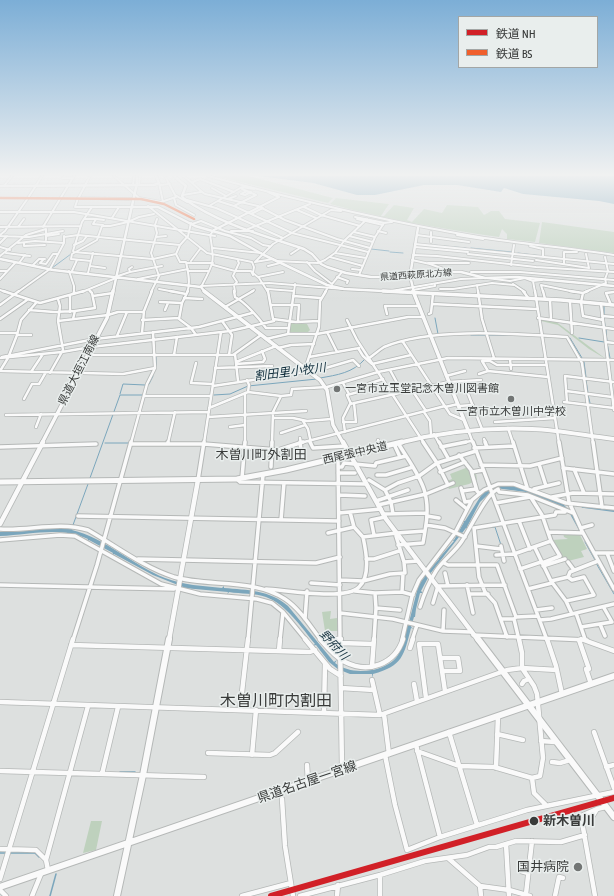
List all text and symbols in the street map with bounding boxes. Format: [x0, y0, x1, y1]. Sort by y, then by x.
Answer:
legend [458, 16, 598, 68]
text: 鉄道 NH [496, 27, 536, 41]
text: 鉄道 BS [496, 47, 532, 61]
street label: 県道西萩原北方線 [380, 267, 452, 283]
street label: 県道大垣江南線 [56, 333, 102, 407]
water label: 割田里小牧川 [253, 360, 327, 384]
place label: 一宮市立玉堂記念木曽川図書館 [345, 382, 499, 396]
marker: 一宮市立玉堂記念木曽川図書館 [332, 384, 342, 394]
marker: 一宮市立木曽川中学校 [506, 394, 516, 404]
place label: 一宮市立木曽川中学校 [456, 405, 566, 419]
street label: 西尾張中央道 [321, 439, 389, 467]
district label: 木曽川町外割田 [216, 447, 306, 463]
water label: 野府川 [316, 627, 352, 663]
district label: 木曽川町内割田 [220, 691, 332, 711]
street label: 県道名古屋一宮線 [255, 758, 359, 806]
place label: 新木曽川 [543, 813, 595, 829]
marker: 新木曽川 [528, 815, 540, 827]
place label: 国井病院 [517, 859, 569, 875]
marker: 国井病院 [572, 861, 584, 873]

